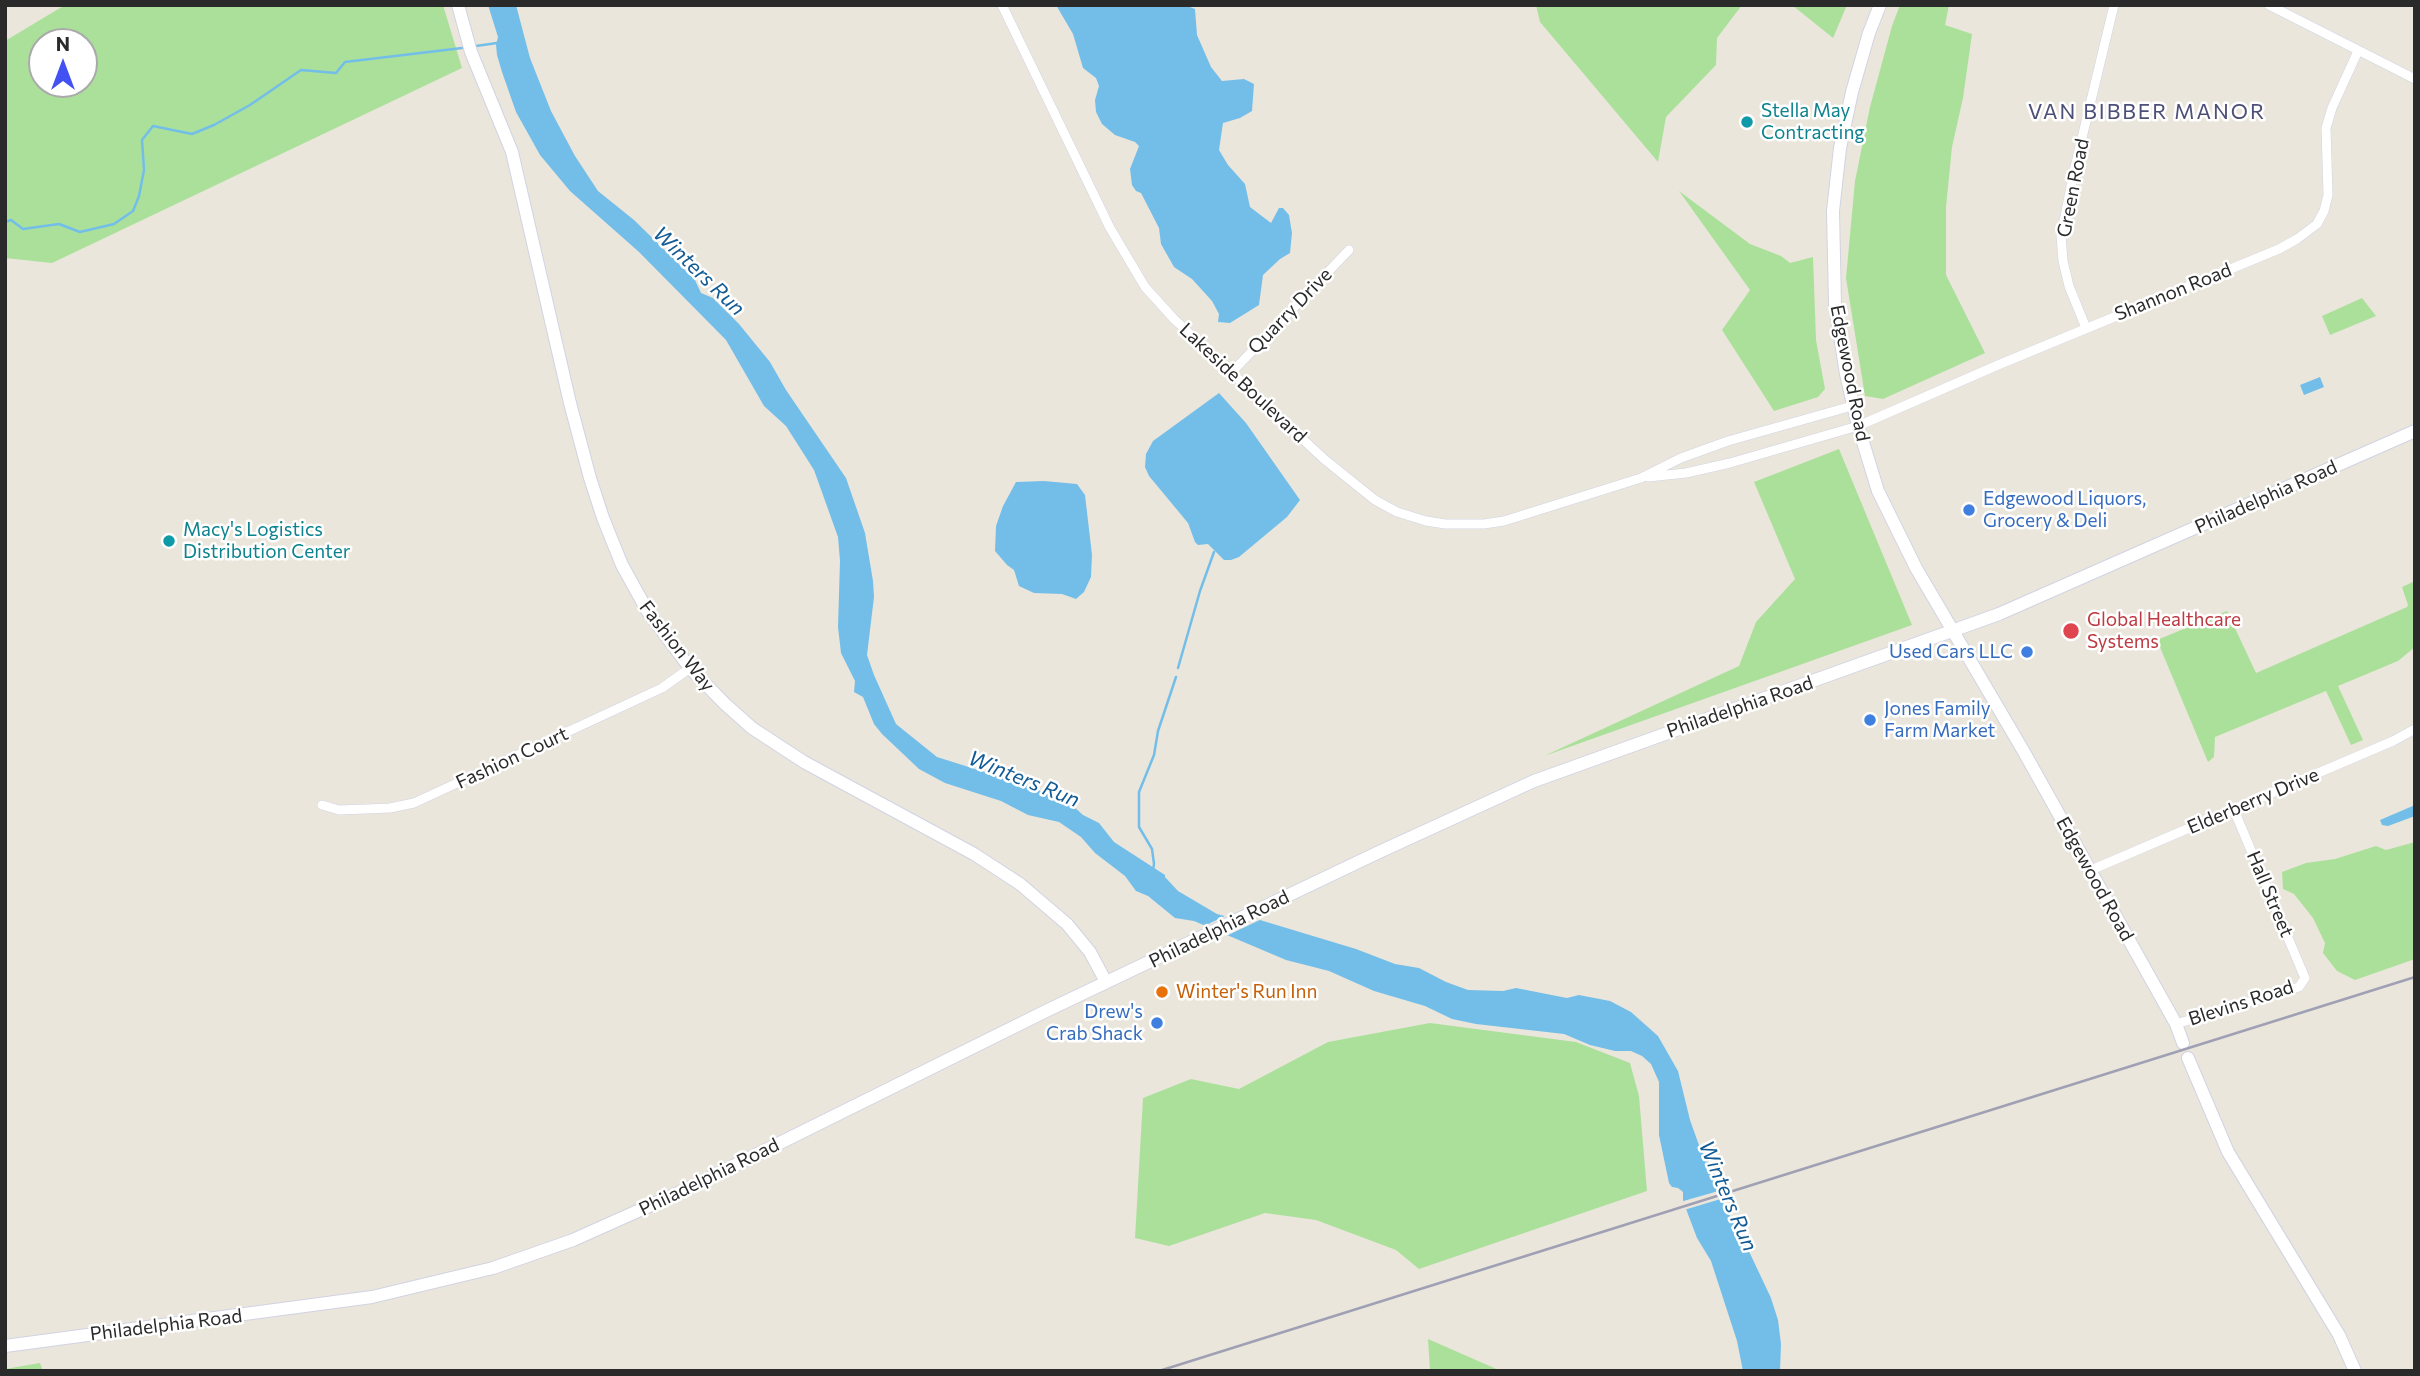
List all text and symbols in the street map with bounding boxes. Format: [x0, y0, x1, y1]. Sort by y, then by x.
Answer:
north arrow [28, 28, 98, 98]
text: N [56, 32, 70, 55]
district label: VAN BIBBER MANOR [2030, 99, 2264, 125]
place label: Stella May Contracting [1761, 100, 1865, 144]
marker: Stella May Contracting [1739, 114, 1755, 130]
street label: Green Road [2052, 137, 2094, 239]
water label: Winters Run [648, 221, 750, 321]
street label: Shannon Road [2111, 258, 2235, 326]
street label: Quarry Drive [1243, 263, 1337, 359]
street label: Edgewood Road [1826, 303, 1874, 443]
street label: Lakeside Boulevard [1175, 318, 1311, 448]
street label: Philadelphia Road [2191, 455, 2341, 539]
place label: Edgewood Liquors, Grocery & Deli [1983, 488, 2146, 532]
marker: Edgewood Liquors, Grocery & Deli [1961, 502, 1977, 518]
place label: Macy's Logistics Distribution Center [183, 519, 350, 563]
marker: Macy's Logistics Distribution Center [161, 533, 177, 549]
street label: Fashion Way [635, 596, 719, 696]
place label: Global Healthcare Systems [2087, 609, 2241, 653]
marker: Global Healthcare Systems [2061, 621, 2081, 641]
place label: Used Cars LLC [1889, 641, 2013, 663]
marker: Used Cars LLC [2019, 644, 2035, 660]
street label: Philadelphia Road [1664, 671, 1816, 743]
place label: Jones Family Farm Market [1884, 698, 1995, 742]
marker: Jones Family Farm Market [1862, 712, 1878, 728]
street label: Fashion Court [452, 722, 572, 794]
water label: Winters Run [965, 745, 1083, 813]
street label: Elderberry Drive [2184, 763, 2322, 839]
street label: Edgewood Road [2051, 813, 2139, 945]
street label: Hall Street [2242, 848, 2298, 940]
street label: Philadelphia Road [1145, 885, 1293, 973]
street label: Blevins Road [2186, 975, 2296, 1031]
place label: Winter's Run Inn [1176, 981, 1317, 1003]
marker: Winter's Run Inn [1154, 984, 1170, 1000]
place label: Drew's Crab Shack [1046, 1001, 1143, 1045]
marker: Drew's Crab Shack [1149, 1015, 1165, 1031]
street label: Philadelphia Road [635, 1133, 783, 1221]
water label: Winters Run [1693, 1137, 1763, 1255]
street label: Philadelphia Road [89, 1304, 243, 1346]

